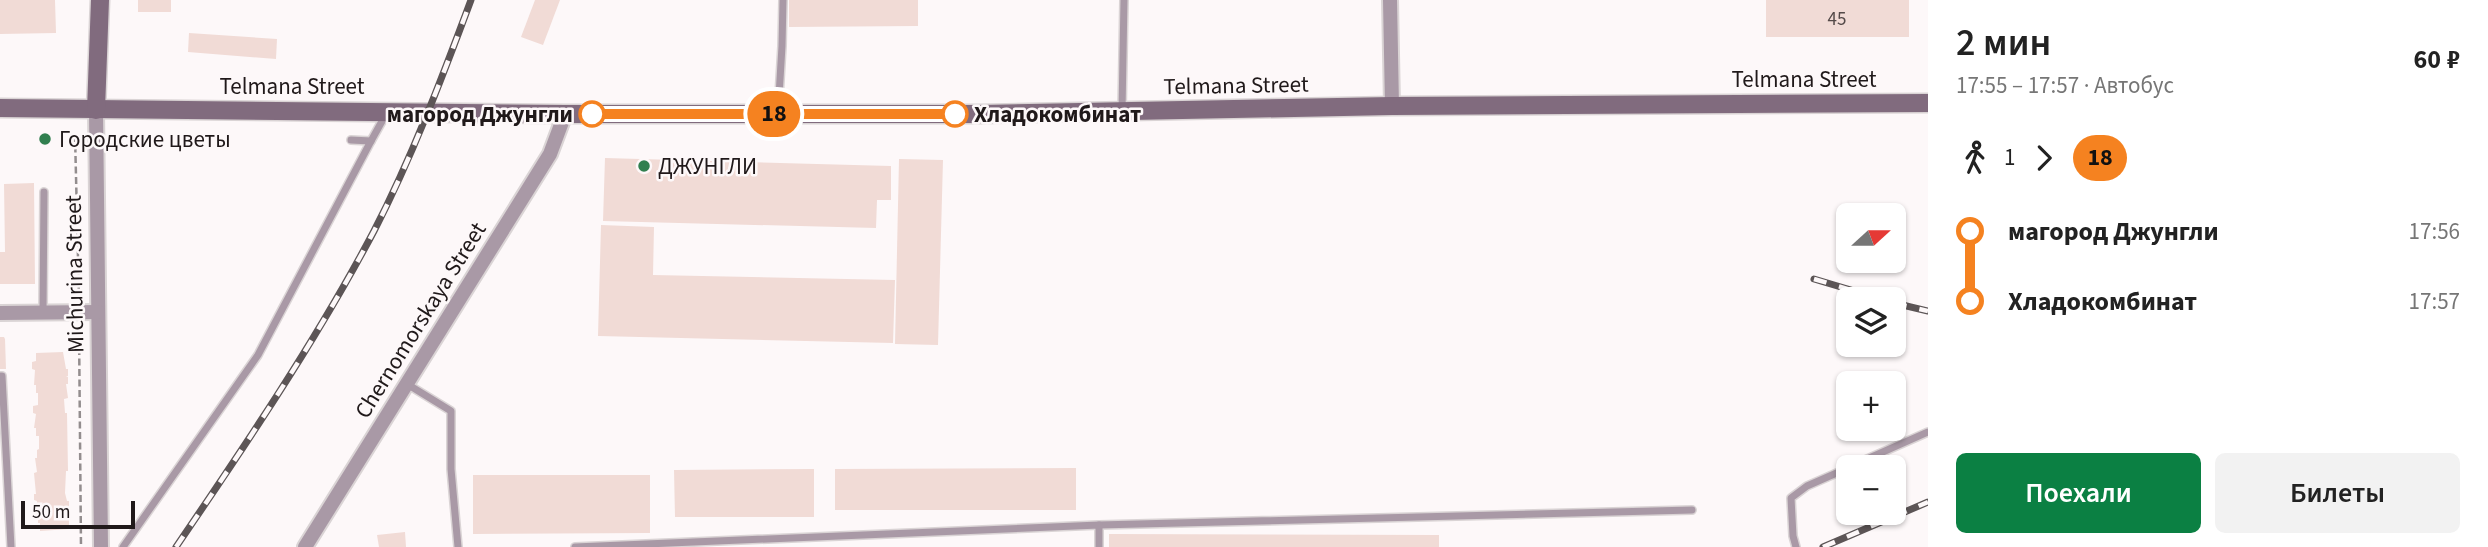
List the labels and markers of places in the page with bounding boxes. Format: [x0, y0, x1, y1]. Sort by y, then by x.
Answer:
place label: магород Джунгли [387, 98, 573, 131]
place label: Хладокомбинат [974, 98, 1141, 131]
marker: магород Джунгли [579, 101, 605, 127]
marker: Хладокомбинат [942, 101, 968, 127]
place label: Городские цветы [59, 123, 231, 156]
marker: Городские цветы [37, 131, 53, 147]
place label: ДЖУНГЛИ [658, 150, 757, 183]
marker: ДЖУНГЛИ [636, 158, 652, 174]

